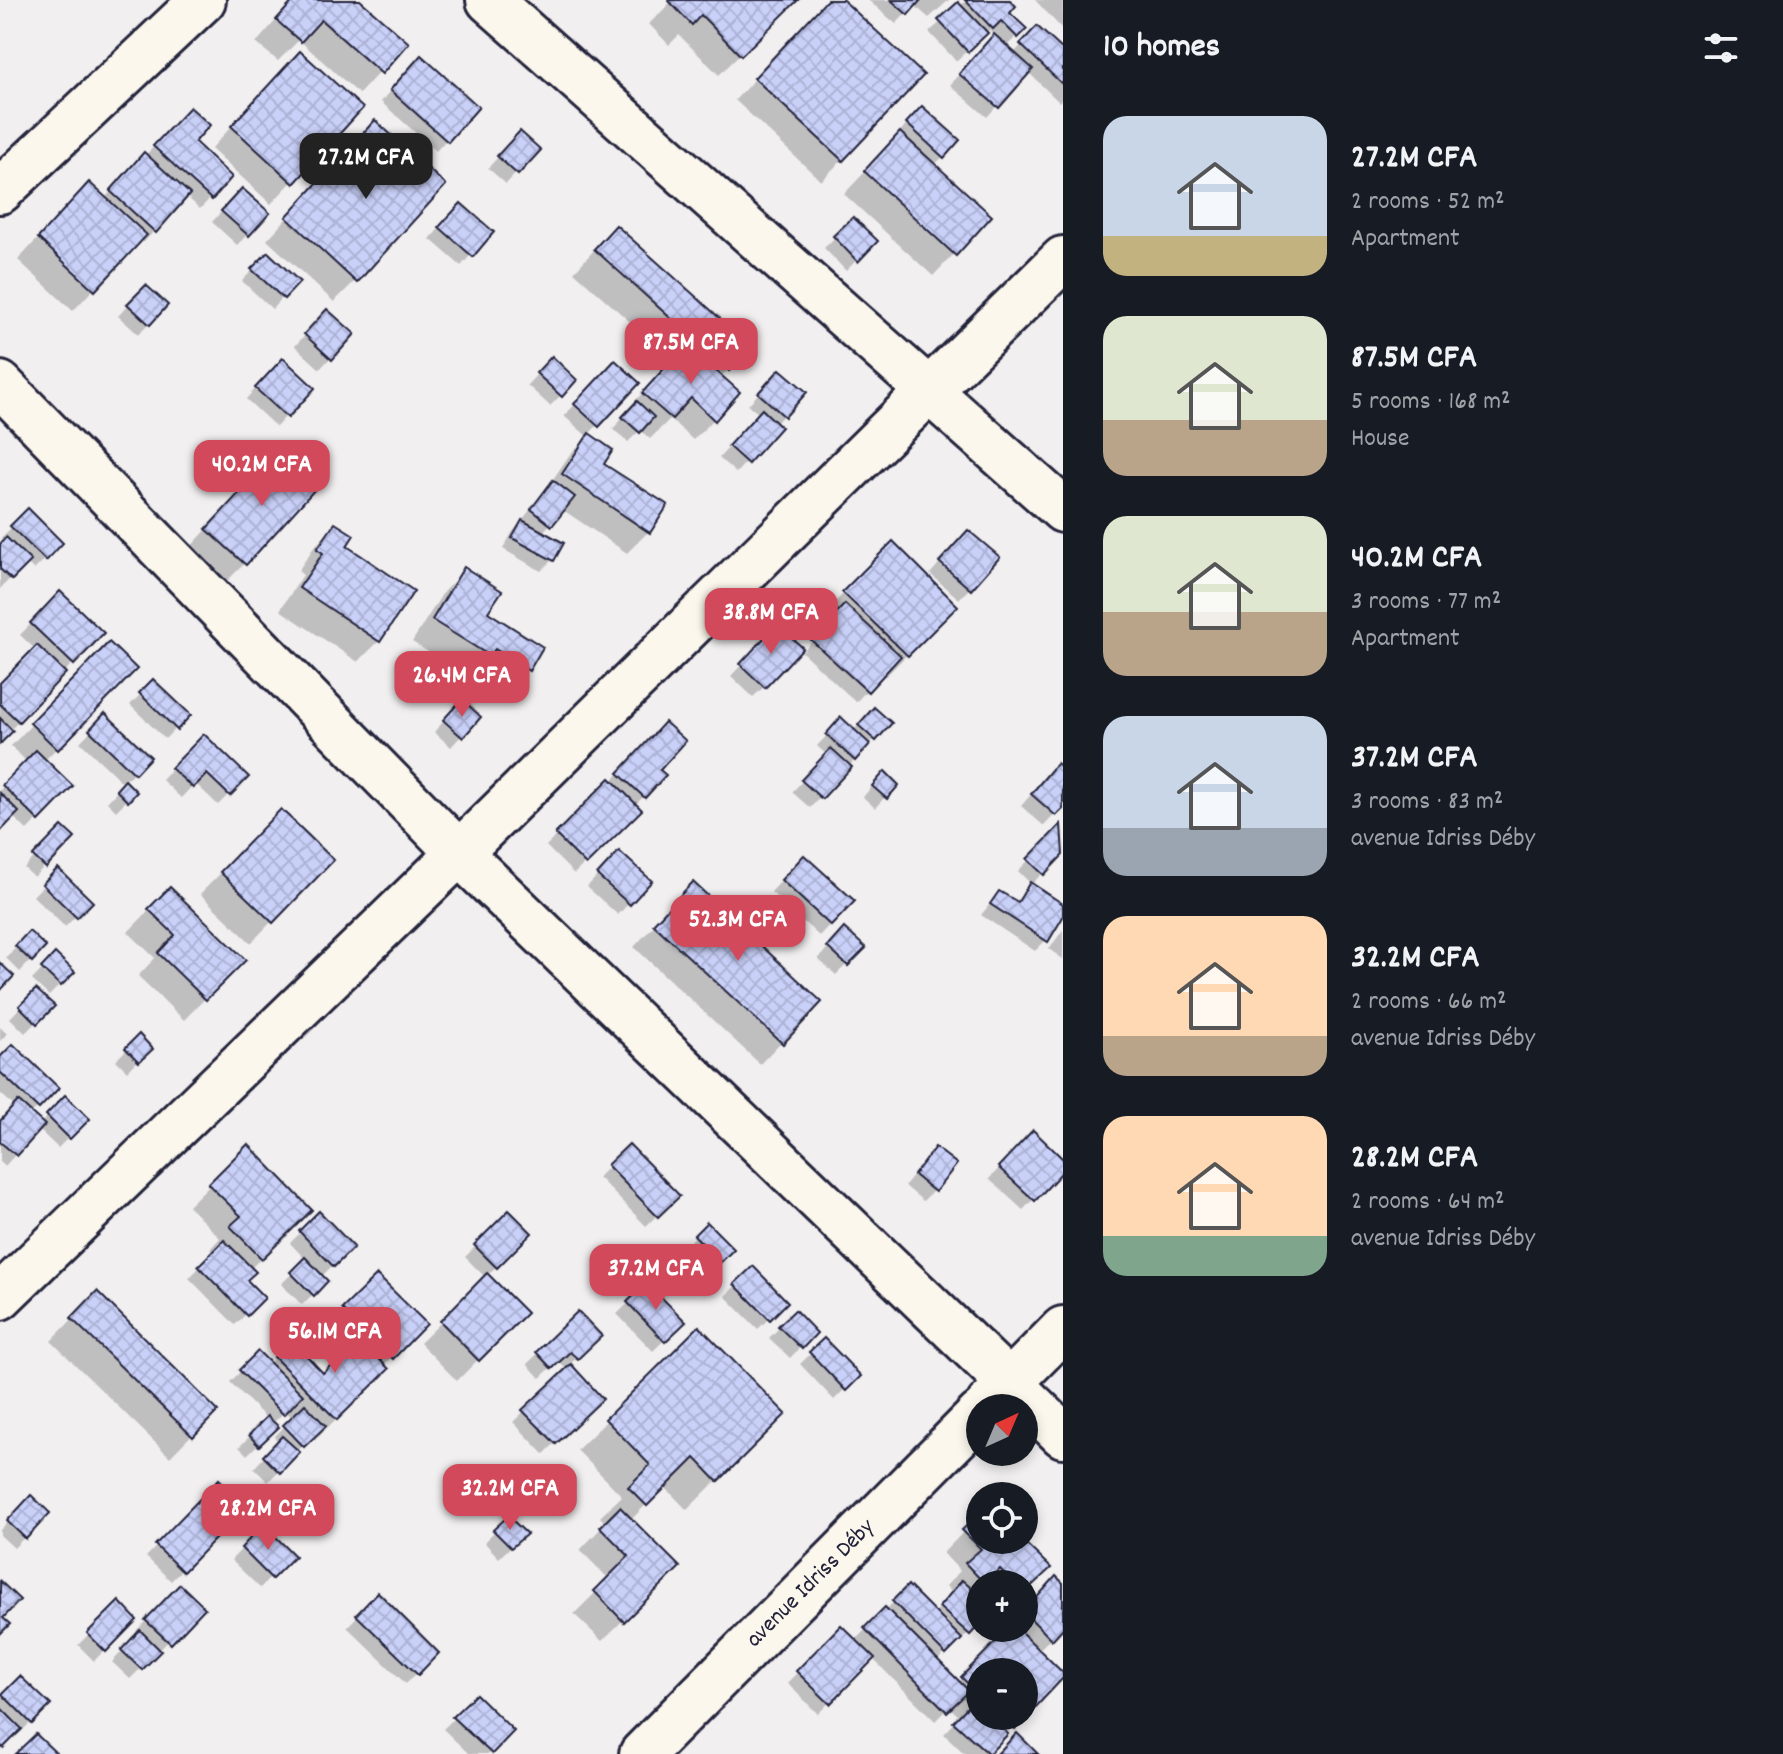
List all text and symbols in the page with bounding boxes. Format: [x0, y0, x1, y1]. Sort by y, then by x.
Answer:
text: 10 homes [1103, 24, 1220, 73]
icon: filters [1699, 26, 1743, 70]
pin: 27.2M CFA [274, 133, 458, 201]
text: 27.2M CFA [1351, 135, 1478, 184]
text: 27.2M CFA [318, 140, 414, 177]
icon: home [1167, 148, 1263, 244]
text: 2 rooms · 52 m² [1351, 184, 1504, 221]
text: Apartment [1351, 221, 1460, 258]
pin: 87.5M CFA [599, 318, 783, 386]
text: 87.5M CFA [643, 325, 739, 362]
text: 87.5M CFA [1351, 335, 1477, 384]
icon: home [1167, 348, 1263, 444]
text: 5 rooms · 168 m² [1351, 384, 1511, 421]
text: House [1351, 421, 1409, 458]
pin: 40.2M CFA [170, 440, 354, 508]
text: 40.2M CFA [212, 447, 312, 484]
text: 40.2M CFA [1351, 535, 1482, 584]
icon: home [1167, 548, 1263, 644]
text: 3 rooms · 77 m² [1351, 584, 1501, 621]
pin: 38.8M CFA [679, 588, 863, 656]
text: 38.8M CFA [723, 595, 819, 632]
text: Apartment [1351, 621, 1460, 658]
pin: 26.4M CFA [370, 651, 554, 719]
text: 26.4M CFA [412, 658, 512, 695]
text: 37.2M CFA [1351, 735, 1478, 784]
icon: home [1167, 748, 1263, 844]
text: 3 rooms · 83 m² [1351, 784, 1503, 821]
text: avenue Idriss Déby [1351, 821, 1535, 858]
pin: 52.3M CFA [646, 895, 830, 963]
text: 52.3M CFA [688, 902, 788, 939]
text: 32.2M CFA [1351, 935, 1480, 984]
icon: home [1167, 948, 1263, 1044]
text: 2 rooms · 66 m² [1351, 984, 1507, 1021]
text: avenue Idriss Déby [1351, 1021, 1535, 1058]
text: 28.2M CFA [1351, 1135, 1478, 1184]
icon: home [1167, 1148, 1263, 1244]
text: 2 rooms · 64 m² [1351, 1184, 1505, 1221]
text: avenue Idriss Déby [1351, 1221, 1535, 1258]
pin: 37.2M CFA [564, 1244, 748, 1312]
text: 37.2M CFA [607, 1251, 705, 1288]
pin: 56.1M CFA [243, 1307, 427, 1375]
text: 56.1M CFA [288, 1314, 382, 1351]
north arrow [966, 1394, 1038, 1466]
map controls [966, 1394, 1038, 1730]
pin: 32.2M CFA [418, 1464, 602, 1532]
text: 32.2M CFA [461, 1471, 559, 1508]
button: locate [966, 1482, 1038, 1554]
pin: 28.2M CFA [176, 1484, 360, 1552]
text: 28.2M CFA [219, 1491, 317, 1528]
street label: avenue Idriss Déby [739, 1511, 884, 1656]
button: + [966, 1570, 1038, 1642]
button: − [966, 1658, 1038, 1730]

